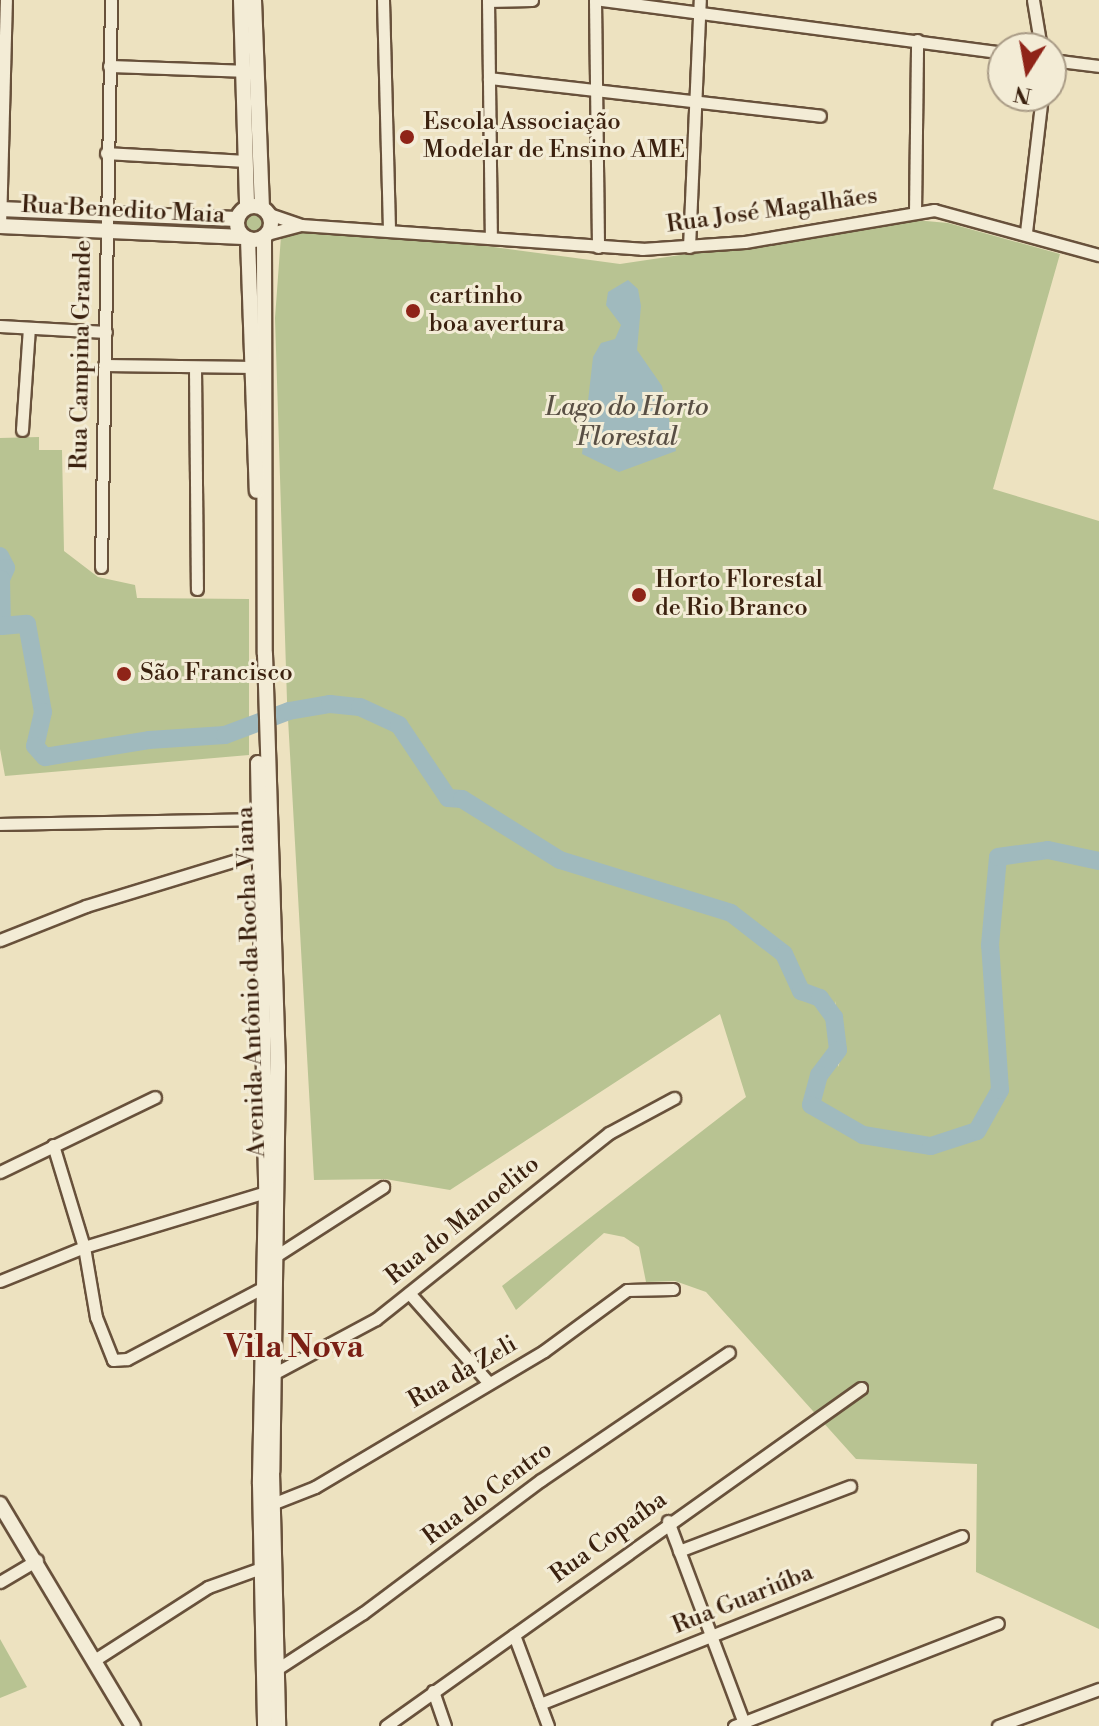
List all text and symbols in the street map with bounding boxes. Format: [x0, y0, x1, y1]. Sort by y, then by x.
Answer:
north arrow [987, 32, 1067, 112]
text: N [1012, 79, 1034, 109]
place label: Escola Associação Modelar de Ensino AME [423, 109, 685, 165]
marker: Escola Associação Modelar de Ensino AME [398, 128, 416, 146]
street label: Rua José Magalhães [665, 182, 879, 240]
street label: Rua Benedito Maia [20, 191, 226, 231]
street label: Rua Campina Grande [66, 240, 98, 470]
place label: cartinho boa avertura [429, 283, 565, 339]
marker: cartinho boa avertura [404, 302, 422, 320]
water label: Lago do Horto Florestal [545, 392, 709, 454]
place label: Horto Florestal de Rio Branco [655, 567, 823, 623]
marker: Horto Florestal de Rio Branco [630, 586, 648, 604]
place label: São Francisco [140, 660, 293, 688]
marker: São Francisco [115, 665, 133, 683]
street label: Avenida Antônio da Rocha Viana [231, 806, 273, 1158]
street label: Rua do Manoelito [380, 1150, 546, 1292]
district label: Vila Nova [224, 1328, 364, 1366]
street label: Rua da Zeli [403, 1330, 523, 1416]
street label: Rua do Centro [418, 1436, 558, 1552]
street label: Rua Copaíba [545, 1486, 673, 1590]
street label: Rua Guariúba [668, 1559, 818, 1641]

